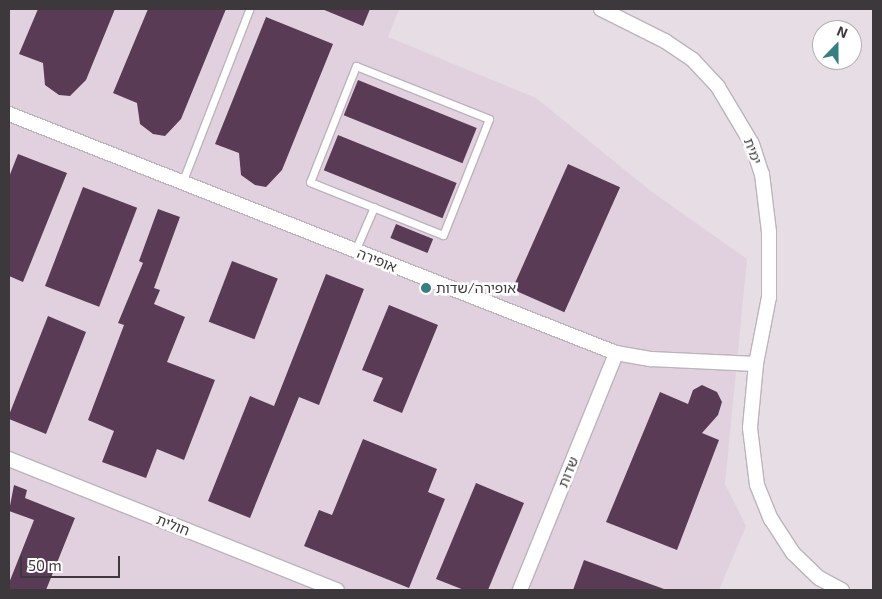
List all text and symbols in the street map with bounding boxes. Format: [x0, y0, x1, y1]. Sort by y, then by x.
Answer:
north arrow [812, 20, 862, 70]
text: N [835, 22, 850, 41]
street label: ימית [740, 136, 766, 166]
street label: אופירה [355, 245, 399, 275]
place label: אופירה/שדות [436, 280, 516, 296]
marker: אופירה/שדות [420, 282, 432, 294]
street label: שדות [554, 454, 582, 490]
street label: חולית [154, 511, 192, 539]
scale bar [22, 546, 122, 578]
text: 50 m [28, 556, 62, 574]

